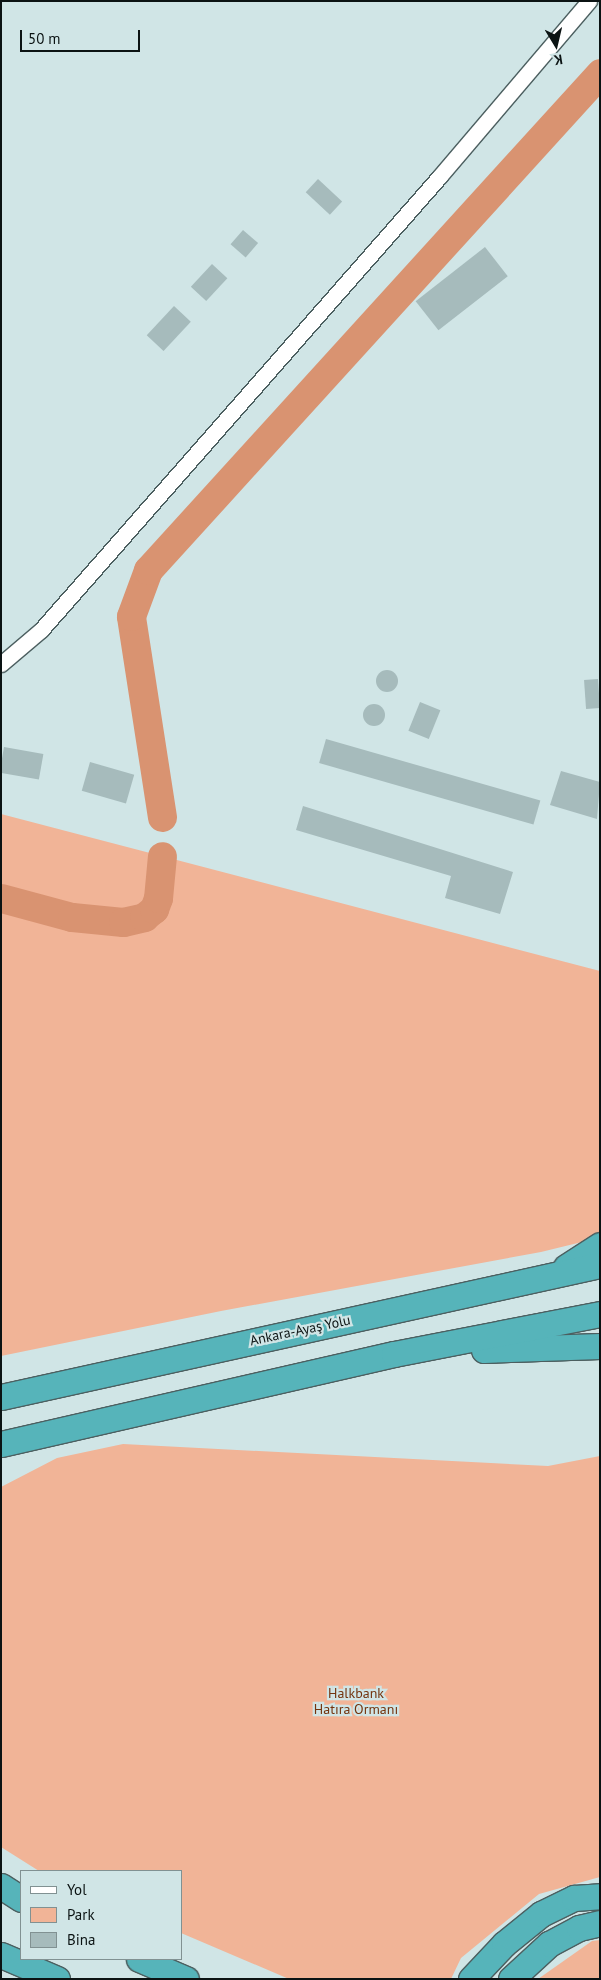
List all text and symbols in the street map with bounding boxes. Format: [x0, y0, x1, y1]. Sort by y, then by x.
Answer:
scale bar [22, 20, 142, 52]
north arrow [531, 20, 581, 70]
text: 50 m [28, 29, 61, 48]
text: K [553, 50, 564, 69]
street label: Ankara-Ayaş Yolu [248, 1311, 352, 1349]
park label: Halkbank Hatıra Ormanı [314, 1685, 398, 1718]
legend [20, 1870, 182, 1960]
text: Yol [67, 1880, 87, 1899]
text: Park [67, 1905, 95, 1924]
text: Bina [67, 1930, 95, 1949]

